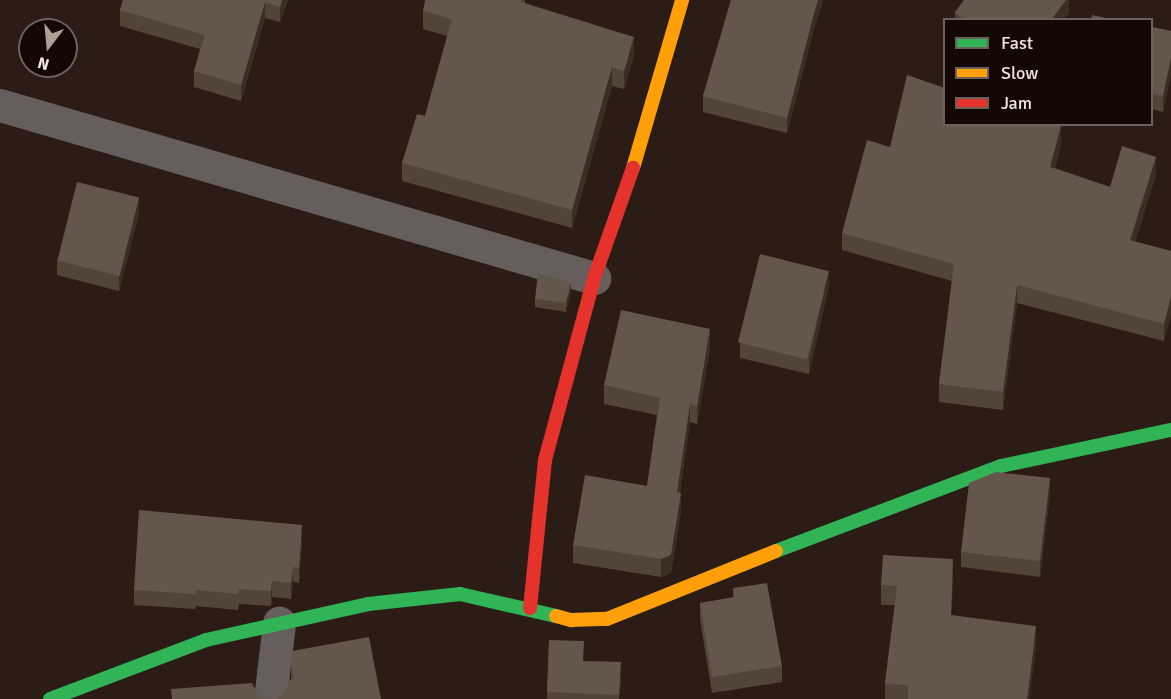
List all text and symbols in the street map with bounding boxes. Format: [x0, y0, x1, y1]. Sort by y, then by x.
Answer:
north arrow [18, 18, 78, 78]
legend [943, 18, 1153, 126]
text: Fast [1001, 32, 1033, 54]
text: N [35, 52, 52, 75]
text: Slow [1001, 62, 1038, 84]
text: Jam [1001, 92, 1032, 114]

